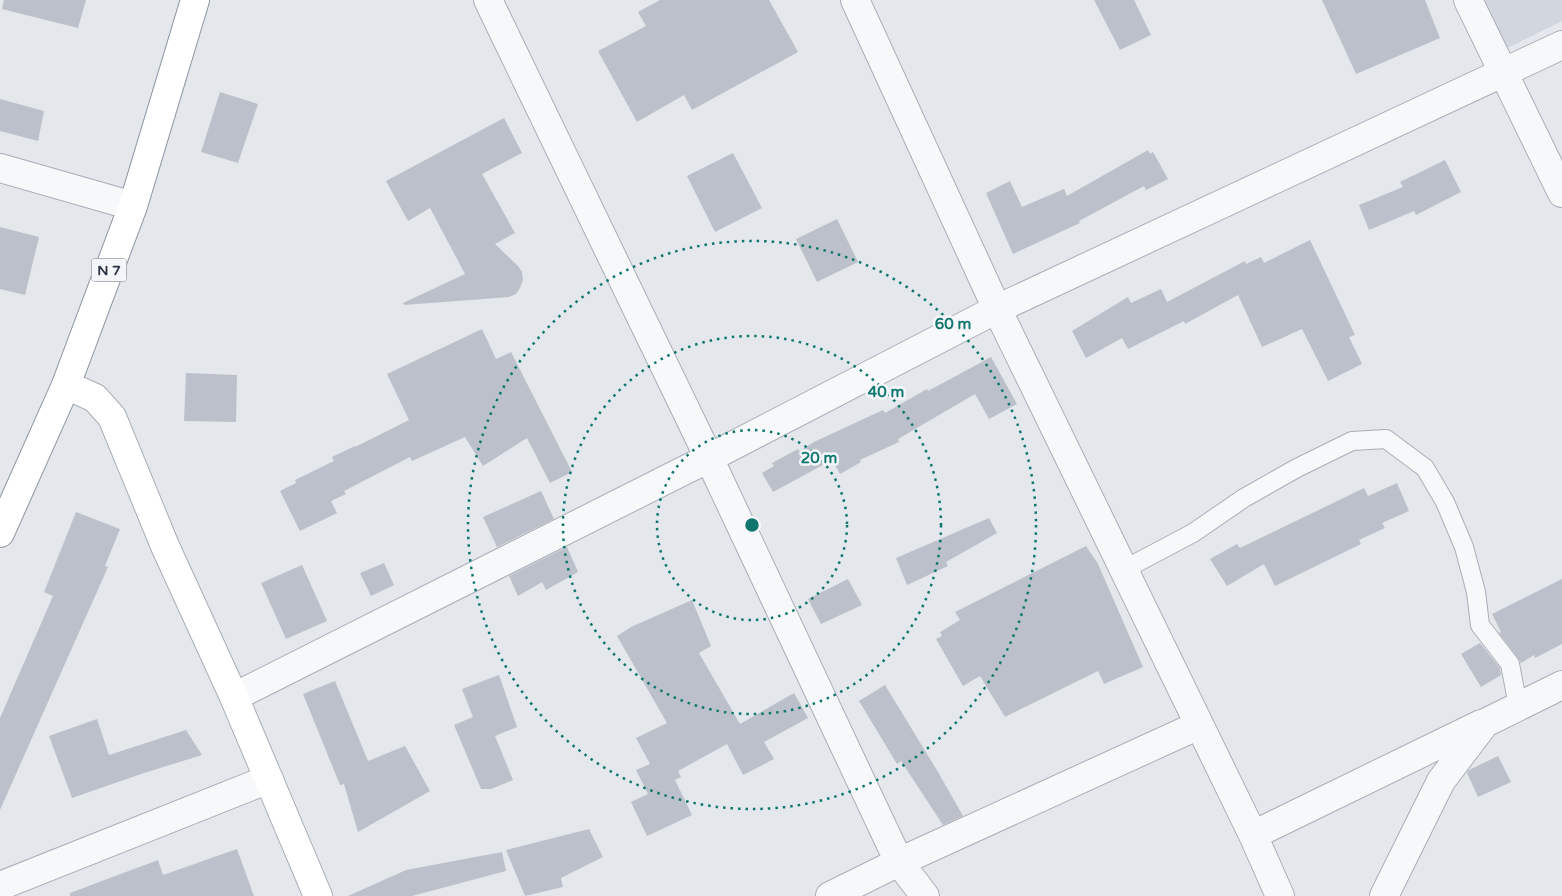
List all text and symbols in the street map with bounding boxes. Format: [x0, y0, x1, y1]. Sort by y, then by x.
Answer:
road number: N 7 [92, 258, 126, 282]
text: 60 m [935, 315, 971, 333]
text: 40 m [868, 383, 904, 401]
text: 20 m [801, 449, 837, 467]
centre of rings [743, 516, 761, 534]

